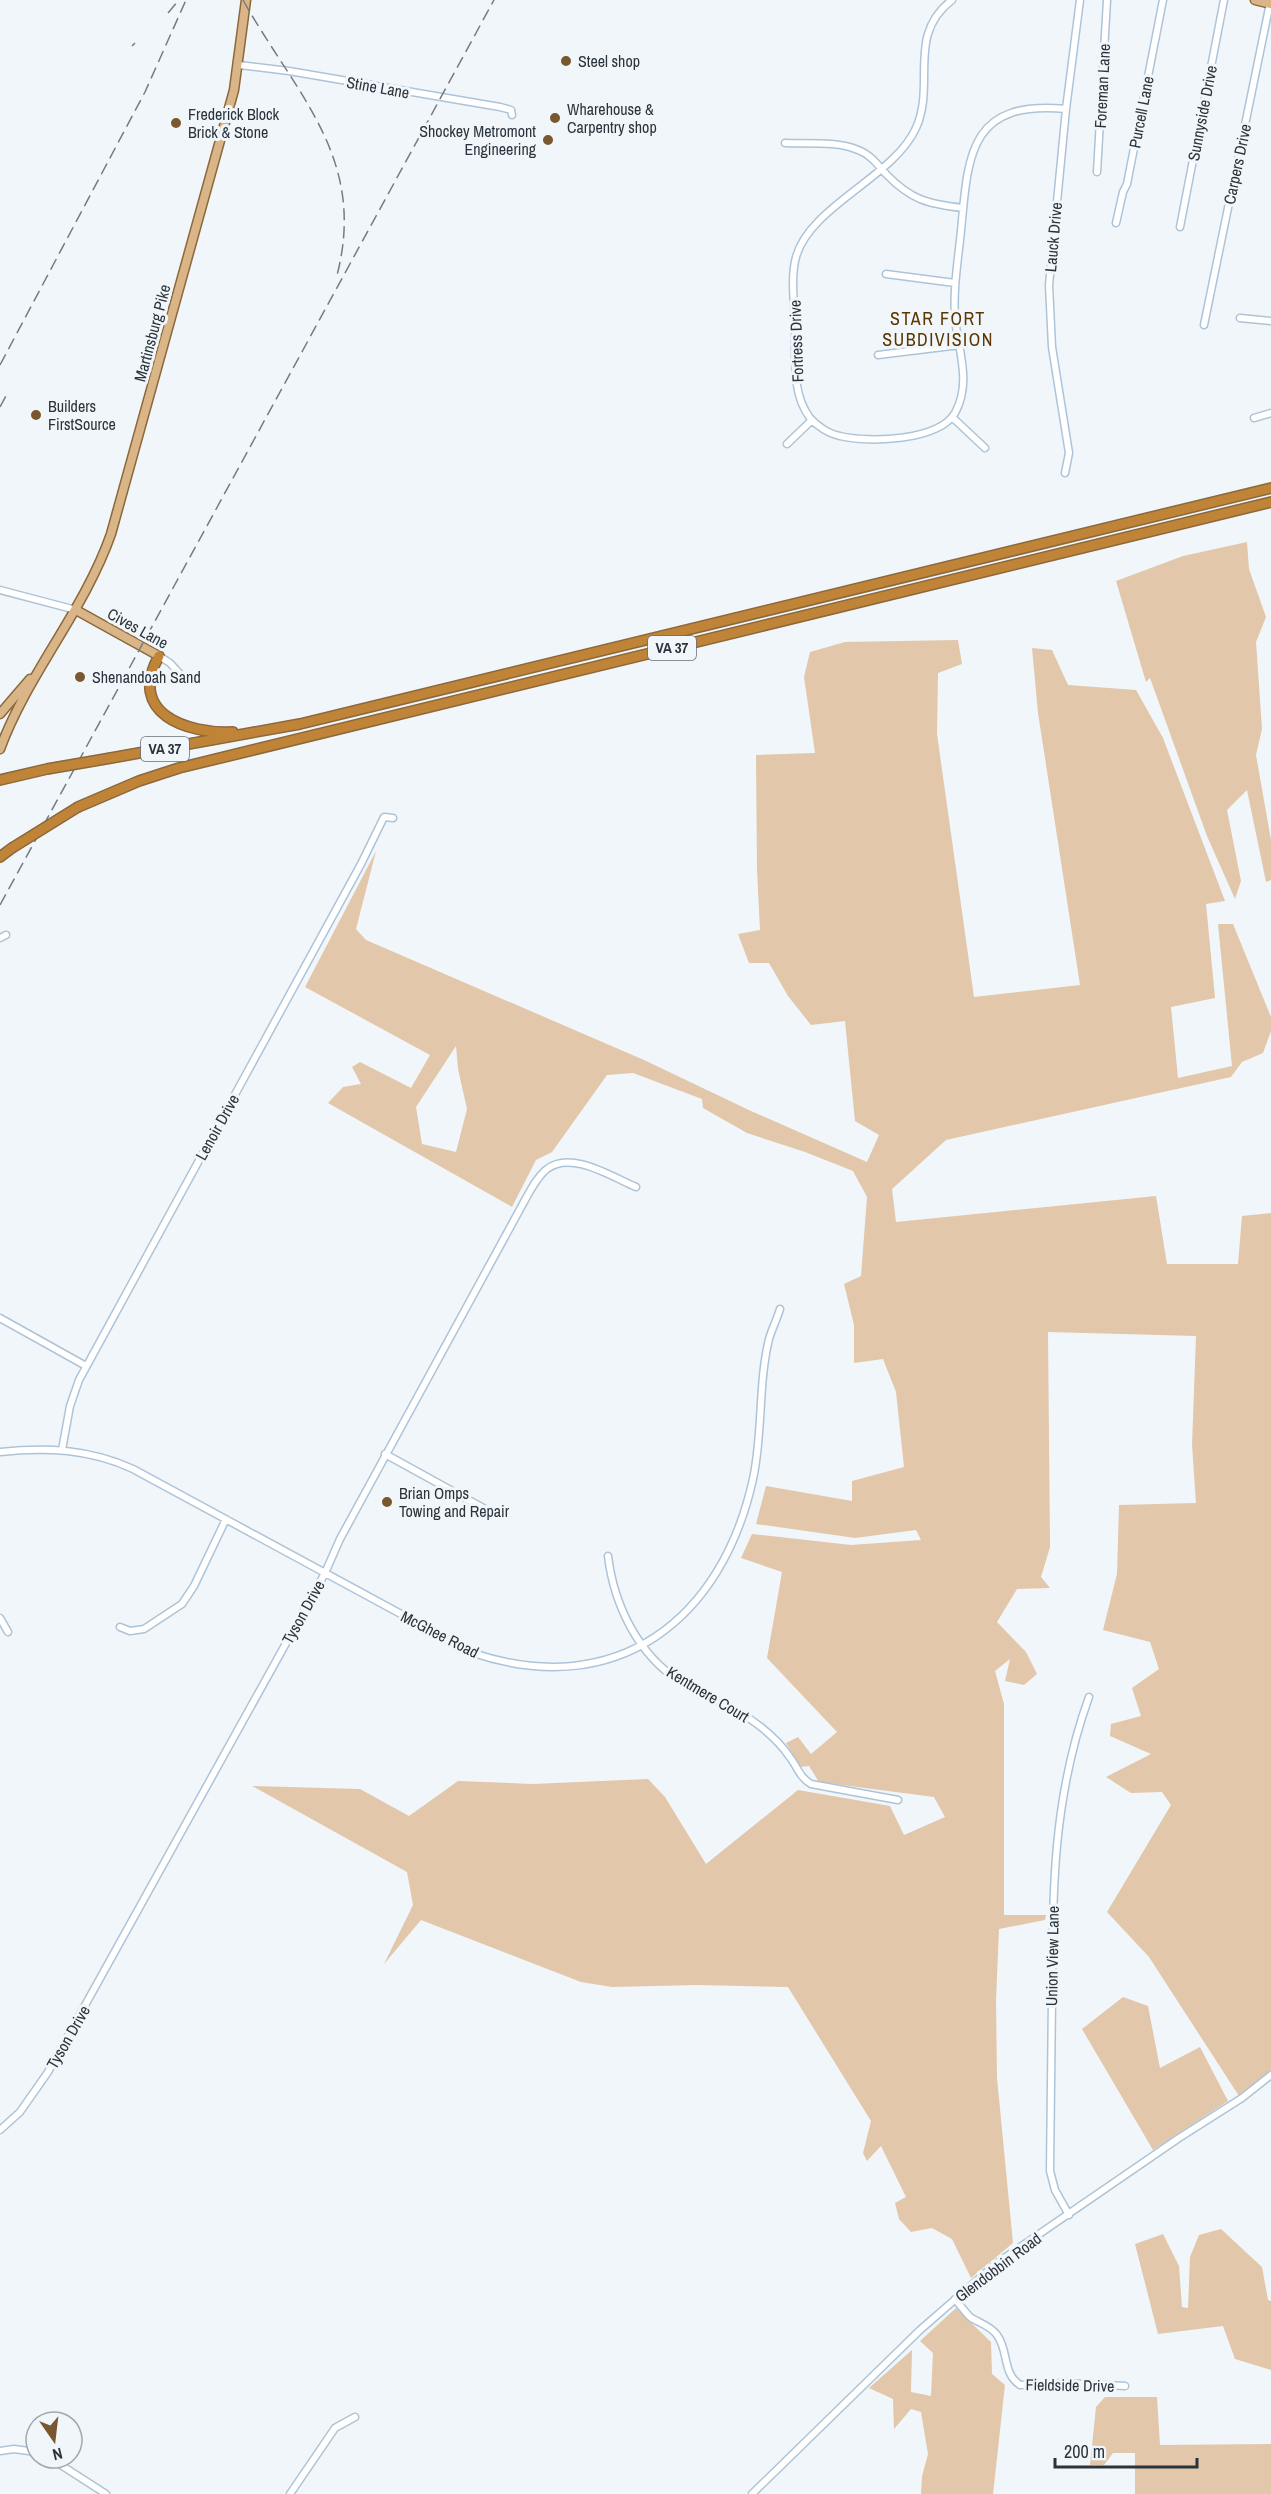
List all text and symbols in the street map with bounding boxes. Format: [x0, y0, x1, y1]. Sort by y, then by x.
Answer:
street label: Foreman Lane [1089, 43, 1115, 129]
place label: Steel shop [578, 50, 640, 72]
marker: Steel shop [559, 54, 573, 68]
street label: Sunnyside Drive [1182, 63, 1222, 163]
street label: Stine Lane [345, 71, 411, 103]
street label: Purcell Lane [1123, 74, 1159, 150]
place label: Wharehouse & Carpentry shop [567, 98, 657, 138]
place label: Frederick Block Brick & Stone [188, 103, 280, 143]
marker: Wharehouse & Carpentry shop [548, 111, 562, 125]
marker: Frederick Block Brick & Stone [169, 116, 183, 130]
place label: Shockey Metromont Engineering [419, 120, 537, 160]
street label: Carpers Drive [1218, 122, 1256, 206]
marker: Shockey Metromont Engineering [541, 133, 555, 147]
street label: Lauck Drive [1039, 201, 1067, 273]
street label: Martinsburg Pike [128, 282, 176, 384]
street label: Fortress Drive [784, 299, 808, 383]
district label: STAR FORT SUBDIVISION [882, 306, 994, 352]
place label: Builders FirstSource [48, 395, 116, 435]
marker: Builders FirstSource [29, 408, 43, 422]
street label: Cives Lane [104, 602, 172, 654]
road number: VA 37 [648, 636, 696, 660]
place label: Shenandoah Sand [92, 666, 201, 688]
marker: Shenandoah Sand [73, 670, 87, 684]
road number: VA 37 [141, 737, 189, 761]
street label: Lenoir Drive [190, 1090, 244, 1164]
place label: Brian Omps Towing and Repair [399, 1482, 510, 1522]
marker: Brian Omps Towing and Repair [380, 1495, 394, 1509]
street label: Tyson Drive [276, 1576, 330, 1648]
street label: McGhee Road [397, 1605, 483, 1663]
street label: Kentmere Court [663, 1661, 754, 1727]
street label: Union View Lane [1040, 1906, 1064, 2006]
street label: Tyson Drive [41, 2001, 95, 2073]
street label: Glendobbin Road [950, 2227, 1046, 2307]
street label: Fieldside Drive [1025, 2373, 1115, 2397]
north arrow [24, 2410, 84, 2470]
scale bar [1055, 2431, 1198, 2469]
text: 200 m [1064, 2439, 1105, 2464]
text: N [50, 2443, 65, 2466]

